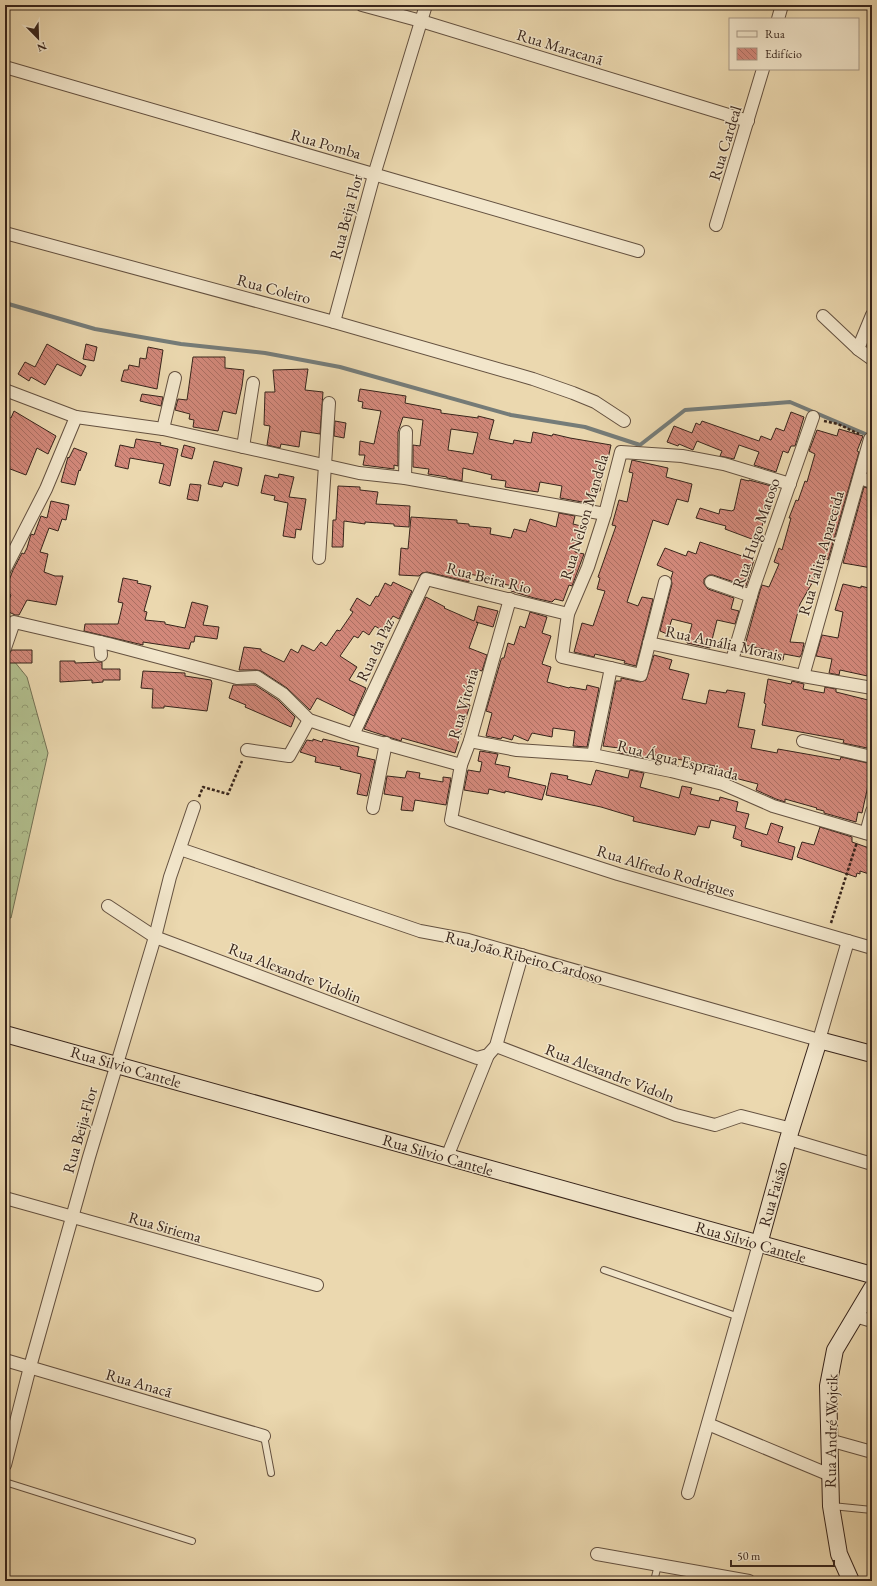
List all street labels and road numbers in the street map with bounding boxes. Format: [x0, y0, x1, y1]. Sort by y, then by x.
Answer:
street label: Rua Maracanã [514, 24, 606, 70]
street label: Rua Cardeal [704, 103, 746, 183]
street label: Rua Pomba [288, 124, 364, 164]
street label: Rua Beija Flor [325, 171, 368, 262]
street label: Rua Coleiro [235, 269, 313, 309]
street label: Rua Nelson Mandela [555, 451, 613, 582]
street label: Rua Hugo Matoso [727, 475, 785, 591]
street label: Rua Talita Aparecida [793, 488, 849, 618]
street label: Rua Beira Rio [444, 557, 534, 599]
street label: Rua da Paz [351, 615, 399, 685]
street label: Rua Amália Morais [663, 620, 785, 666]
street label: Rua Vitória [443, 666, 483, 742]
street label: Rua Água Espraiada [615, 735, 742, 785]
street label: Rua Alfredo Rodrigues [594, 840, 738, 902]
street label: Rua João Ribeiro Cardoso [443, 926, 605, 988]
street label: Rua Alexandre Vidolin [225, 938, 365, 1008]
street label: Rua Alexandre Vidoln [542, 1039, 678, 1108]
street label: Rua Silvio Cantele [68, 1041, 184, 1093]
street label: Rua Beija-Flor [58, 1084, 102, 1176]
street label: Rua Silvio Cantele [380, 1129, 496, 1181]
street label: Rua Faisão [754, 1159, 792, 1229]
street label: Rua Siriema [126, 1207, 205, 1248]
street label: Rua Silvio Cantele [693, 1216, 809, 1268]
street label: Rua Anacã [103, 1364, 175, 1403]
street label: Rua André Wojcik [820, 1373, 843, 1488]

